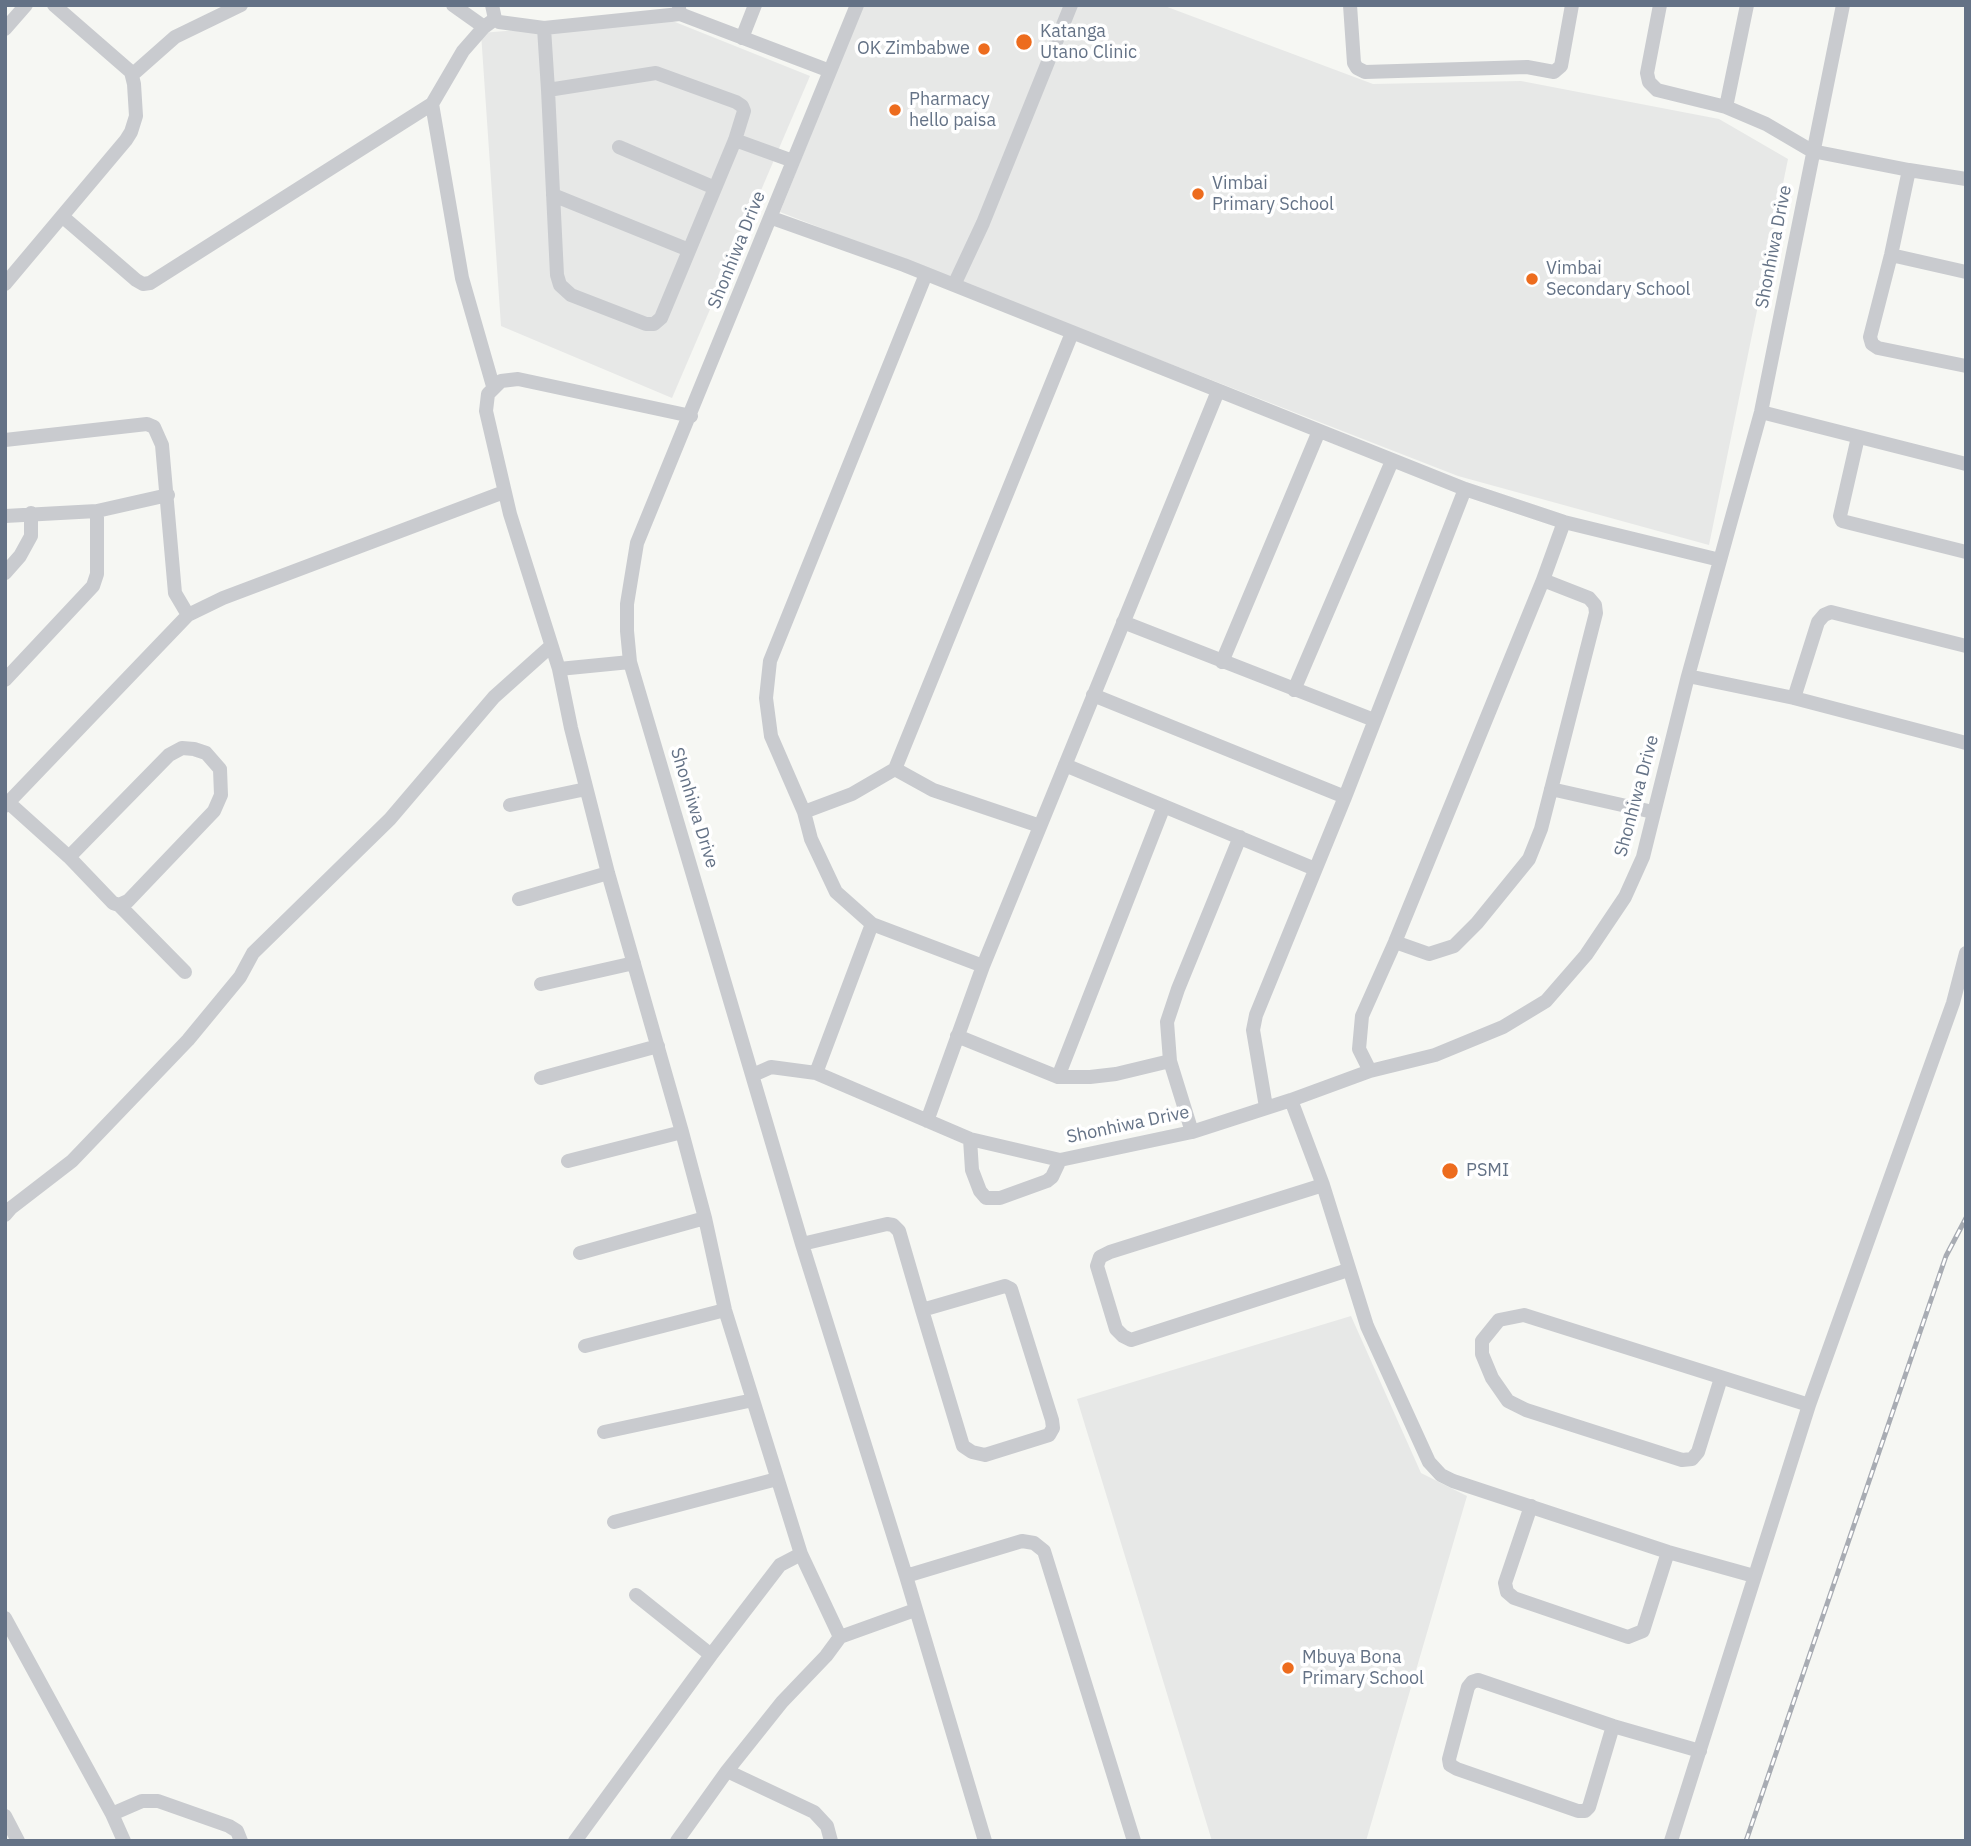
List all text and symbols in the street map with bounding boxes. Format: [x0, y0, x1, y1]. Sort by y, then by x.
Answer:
place label: Katanga Utano Clinic [1040, 21, 1137, 64]
marker: Katanga Utano Clinic [1014, 32, 1034, 52]
place label: OK Zimbabwe [857, 38, 970, 60]
marker: OK Zimbabwe [976, 41, 992, 57]
place label: Pharmacy hello paisa [909, 89, 996, 132]
marker: Pharmacy hello paisa [887, 102, 903, 118]
place label: Vimbai Primary School [1212, 173, 1334, 216]
street label: Shonhiwa Drive [1751, 184, 1797, 310]
marker: Vimbai Primary School [1190, 186, 1206, 202]
street label: Shonhiwa Drive [704, 188, 770, 312]
place label: Vimbai Secondary School [1546, 258, 1690, 300]
marker: Vimbai Secondary School [1524, 271, 1540, 287]
street label: Shonhiwa Drive [1610, 733, 1664, 859]
street label: Shonhiwa Drive [665, 745, 723, 871]
street label: Shonhiwa Drive [1065, 1101, 1191, 1149]
place label: PSMI [1466, 1160, 1509, 1182]
marker: PSMI [1440, 1161, 1460, 1181]
place label: Mbuya Bona Primary School [1302, 1647, 1424, 1690]
marker: Mbuya Bona Primary School [1280, 1660, 1296, 1676]

